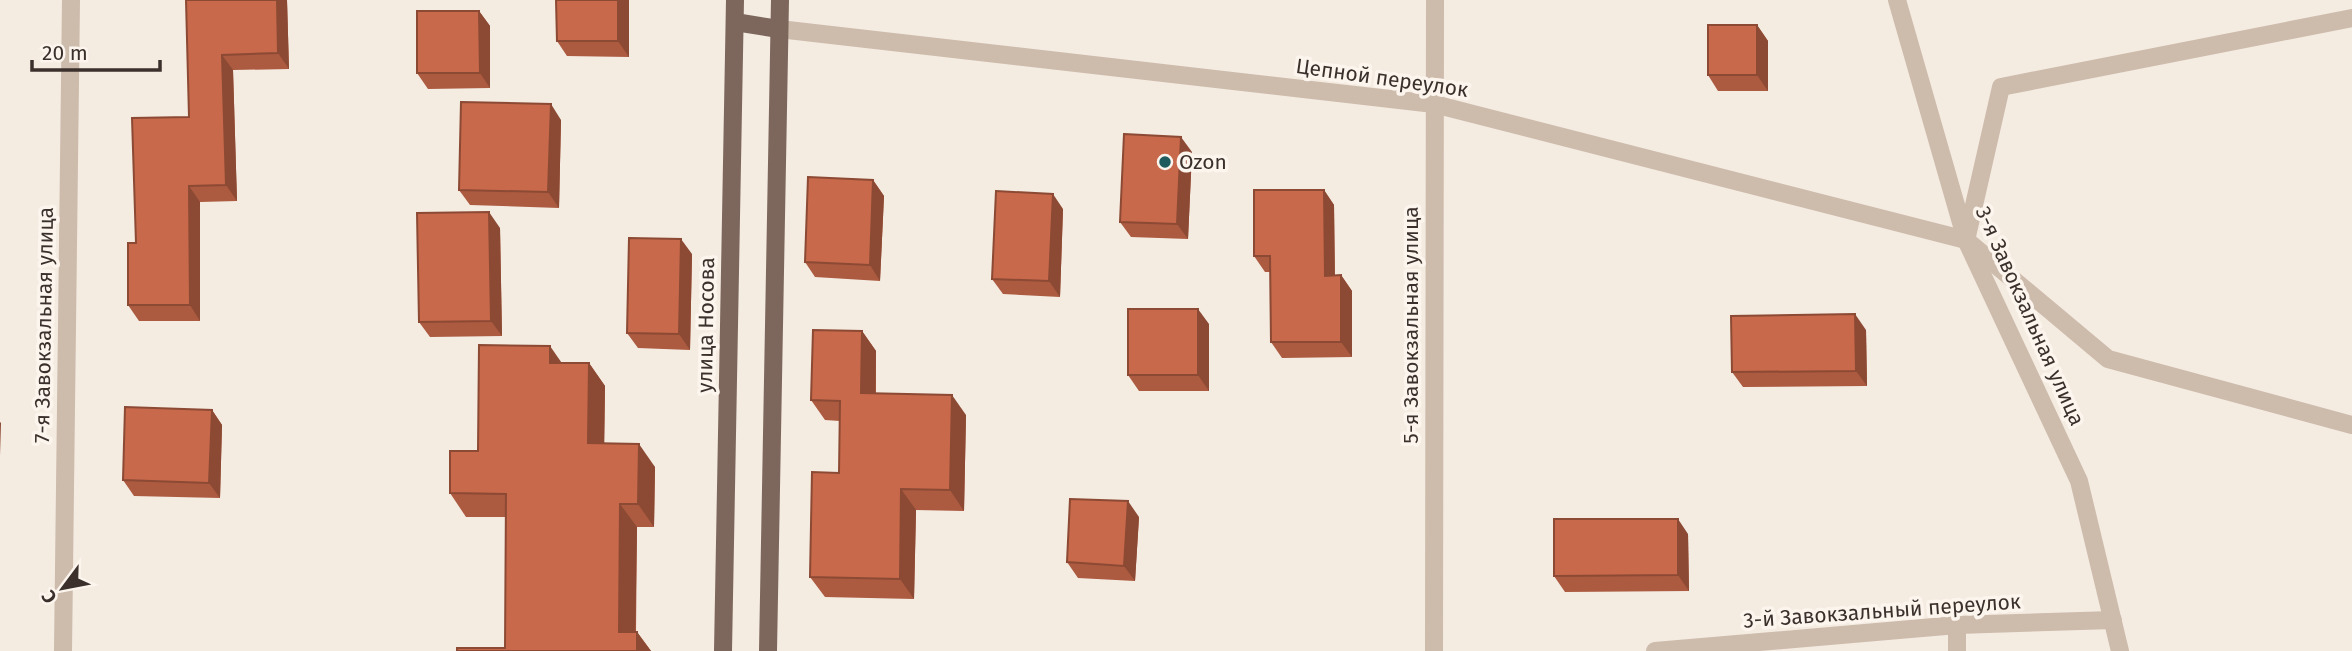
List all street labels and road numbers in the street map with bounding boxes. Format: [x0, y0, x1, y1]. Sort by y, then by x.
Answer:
street label: Цепной переулок [1294, 53, 1470, 103]
street label: 3-я Завокзальная улица [1970, 202, 2090, 430]
street label: 5-я Завокзальная улица [1398, 206, 1424, 444]
street label: 7-я Завокзальная улица [29, 207, 59, 443]
street label: улица Носова [692, 257, 720, 393]
street label: 3-й Завокзальный переулок [1742, 588, 2022, 634]

